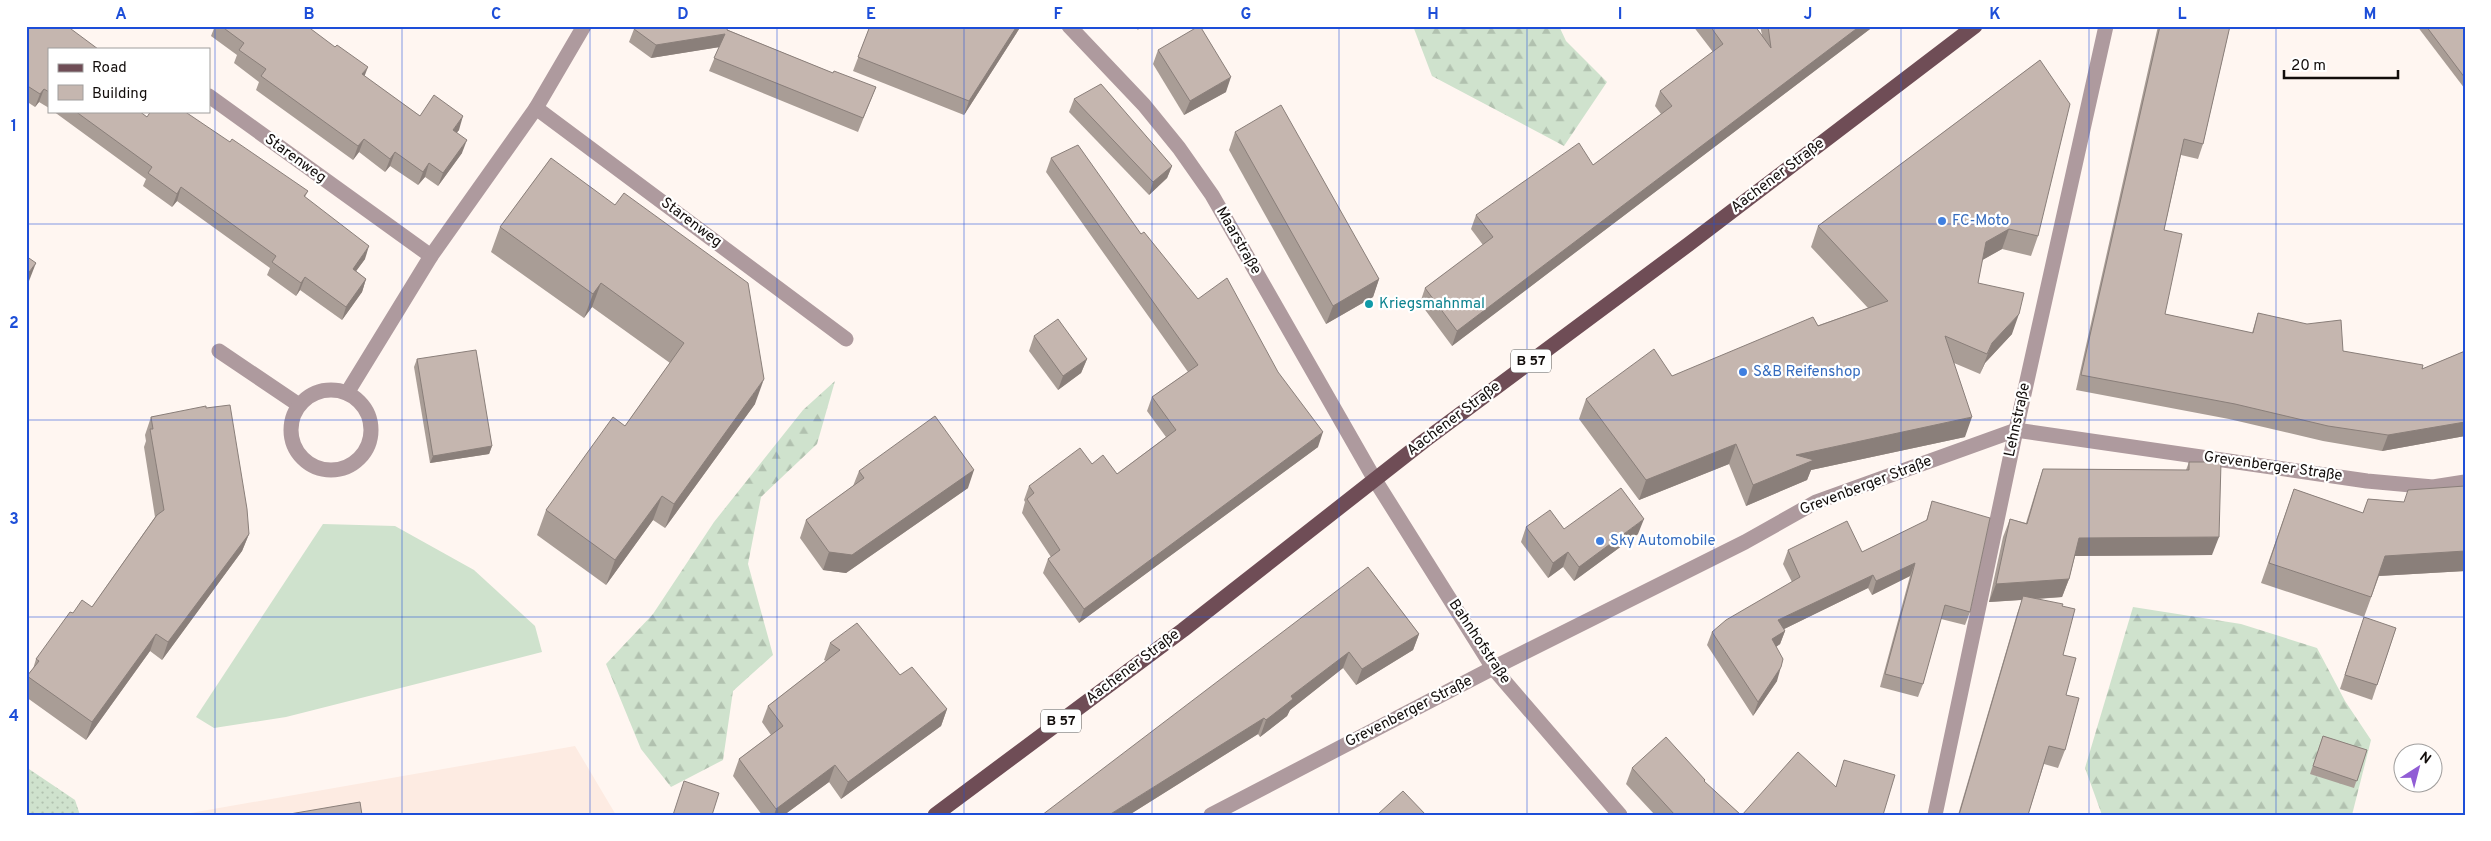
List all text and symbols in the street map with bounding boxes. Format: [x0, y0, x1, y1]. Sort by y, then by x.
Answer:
text: A [115, 5, 127, 25]
text: B [303, 5, 315, 25]
text: C [491, 5, 501, 25]
text: D [677, 5, 689, 25]
text: E [866, 5, 876, 25]
text: F [1053, 5, 1063, 25]
text: G [1241, 5, 1251, 25]
text: H [1427, 5, 1439, 25]
text: I [1618, 5, 1622, 25]
text: J [1804, 5, 1812, 25]
text: K [1989, 5, 2001, 25]
text: L [2177, 5, 2187, 25]
text: M [2364, 5, 2376, 25]
legend [48, 48, 210, 112]
scale bar [2284, 48, 2397, 80]
text: 20 m [2291, 57, 2326, 76]
text: Road [92, 59, 127, 78]
text: Building [92, 85, 147, 104]
text: 1 [11, 117, 17, 137]
street label: Starenweg [260, 130, 330, 188]
street label: Aachener Straße [1727, 135, 1829, 217]
street label: Starenweg [657, 194, 725, 252]
street label: Maarstraße [1211, 204, 1265, 278]
place label: FC-Moto [1952, 212, 2009, 231]
marker: FC-Moto [1936, 215, 1948, 227]
place label: Kriegsmahnmal [1379, 295, 1485, 314]
marker: Kriegsmahnmal [1363, 298, 1375, 310]
text: 2 [9, 314, 19, 334]
road number: B 57 [1511, 350, 1551, 372]
place label: S&B Reifenshop [1753, 363, 1861, 382]
marker: S&B Reifenshop [1737, 366, 1749, 378]
street label: Aachener Straße [1403, 378, 1505, 460]
street label: Lehnstraße [2001, 381, 2035, 459]
street label: Grevenberger Straße [2202, 448, 2344, 486]
street label: Grevenberger Straße [1797, 452, 1935, 520]
text: 3 [9, 510, 19, 530]
place label: Sky Automobile [1610, 532, 1716, 551]
marker: Sky Automobile [1594, 535, 1606, 547]
street label: Bahnhofstraße [1444, 596, 1514, 688]
street label: Aachener Straße [1082, 626, 1184, 708]
street label: Grevenberger Straße [1342, 672, 1476, 752]
text: 4 [9, 707, 19, 727]
road number: B 57 [1041, 709, 1081, 732]
north arrow [2394, 744, 2444, 794]
text: N [2416, 749, 2434, 769]

